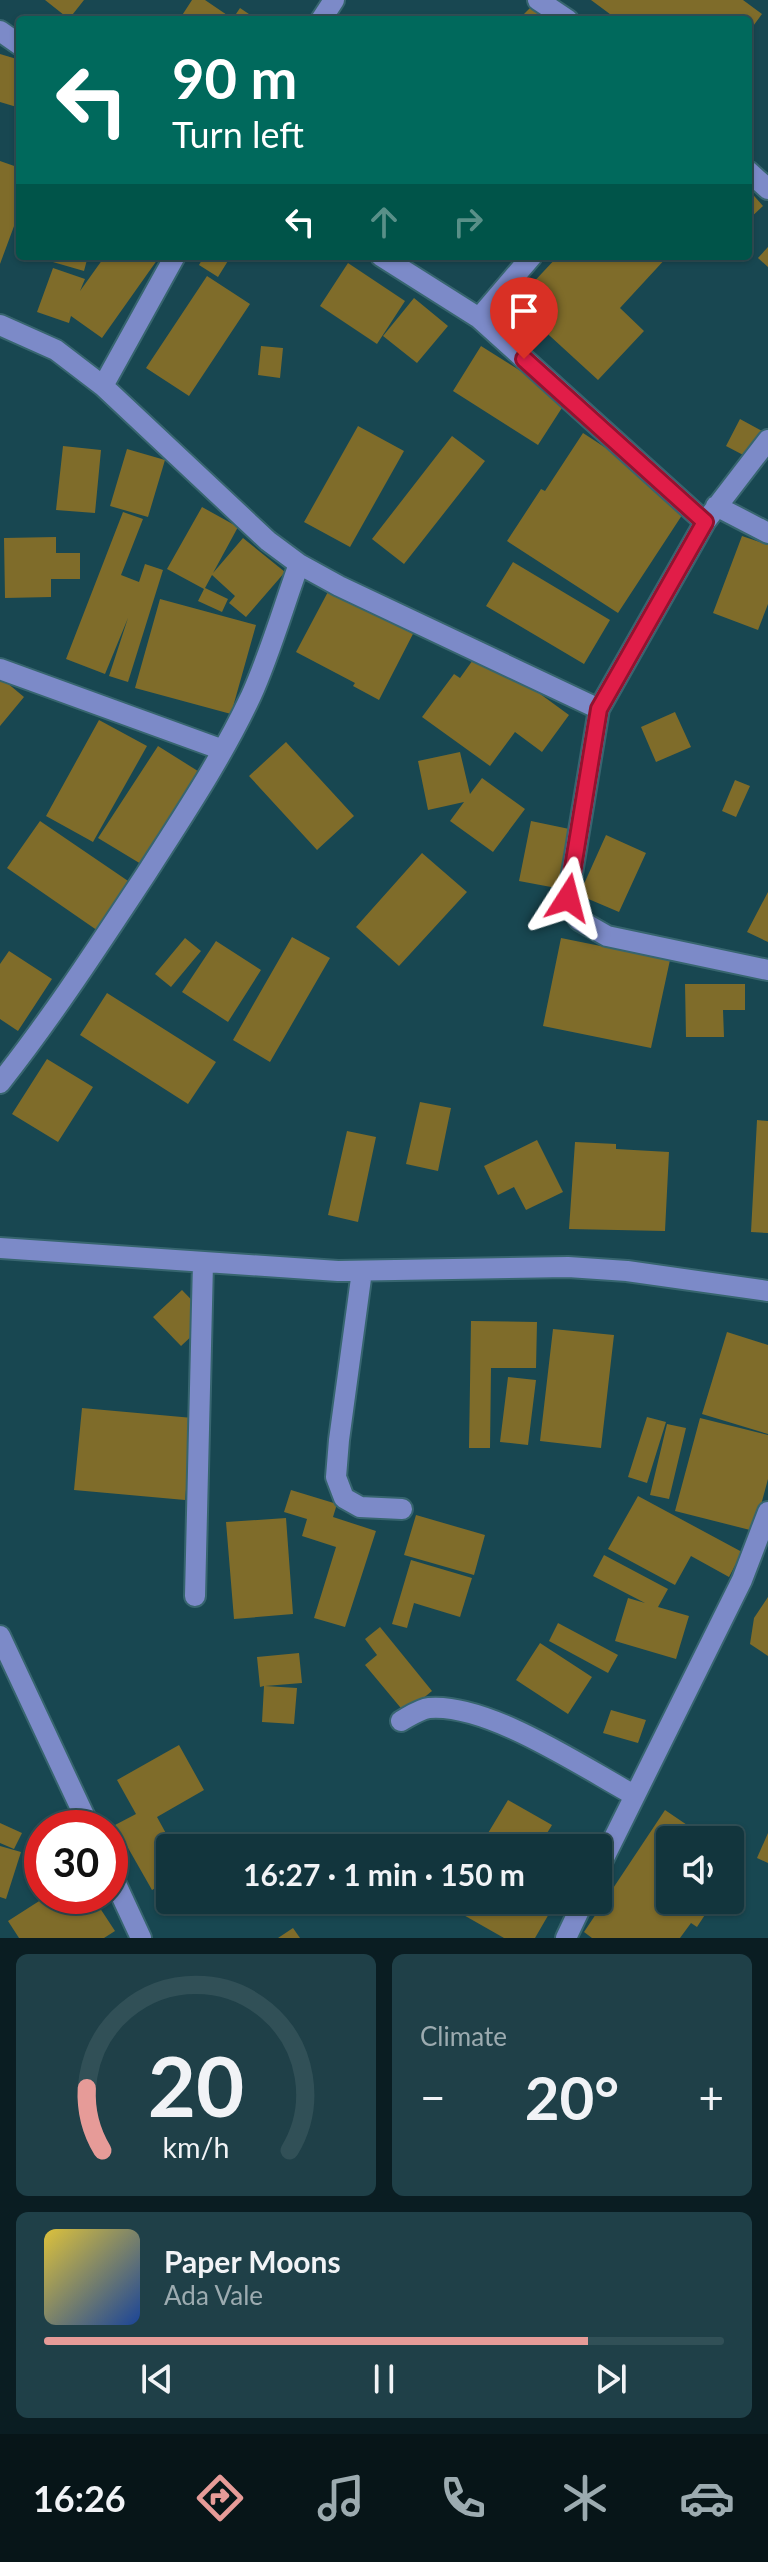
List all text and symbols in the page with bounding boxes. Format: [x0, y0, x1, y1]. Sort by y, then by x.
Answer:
text: 90 m [172, 44, 297, 111]
icon: left [40, 48, 144, 152]
text: Turn left [172, 112, 304, 156]
icon: left [278, 200, 322, 244]
icon: ahead [362, 200, 406, 244]
icon: right [446, 200, 490, 244]
pin [490, 277, 558, 359]
icon: arrive [502, 289, 546, 333]
position arrow [526, 856, 610, 940]
speed limit sign: 30 [24, 1810, 128, 1914]
map controls [656, 1826, 744, 1914]
button: sound [656, 1826, 744, 1914]
text: 16:27 · 1 min · 150 m [243, 1856, 525, 1892]
text: Climate [420, 2020, 507, 2052]
text: 20 [148, 2035, 244, 2135]
text: 20° [525, 2061, 619, 2133]
text: − [420, 2071, 446, 2123]
text: + [698, 2071, 724, 2123]
text: km/h [163, 2130, 229, 2164]
text: Paper Moons [164, 2243, 341, 2279]
text: Ada Vale [164, 2279, 263, 2311]
icon: previous [135, 2357, 179, 2401]
icon: pause [362, 2357, 406, 2401]
icon: next [589, 2357, 633, 2401]
icon: directions [192, 2470, 248, 2526]
icon: music [313, 2470, 369, 2526]
icon: phone [435, 2470, 491, 2526]
icon: climate [557, 2470, 613, 2526]
icon: car [679, 2470, 735, 2526]
text: 16:26 [33, 2476, 126, 2520]

